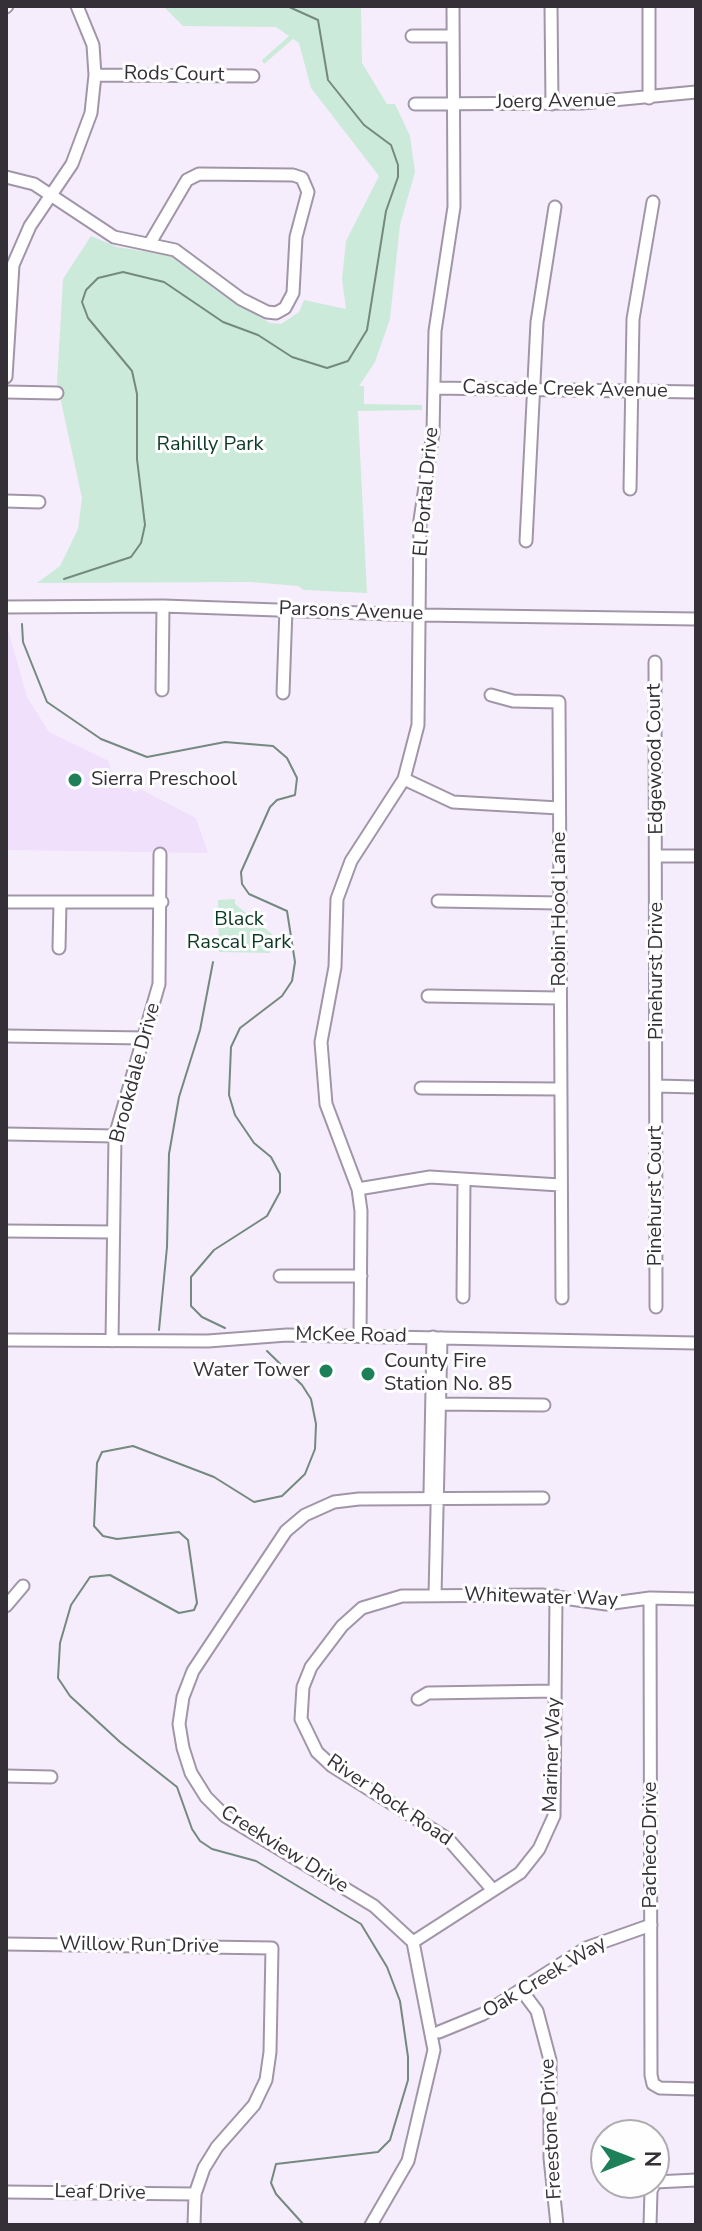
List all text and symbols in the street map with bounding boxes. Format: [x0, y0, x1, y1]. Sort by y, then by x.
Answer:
street label: Rods Court [124, 62, 224, 88]
street label: Joerg Avenue [496, 89, 616, 115]
street label: Cascade Creek Avenue [462, 376, 668, 404]
street label: El Portal Drive [409, 426, 445, 558]
park label: Rahilly Park [157, 433, 263, 457]
street label: Parsons Avenue [278, 597, 424, 627]
street label: Edgewood Court [643, 683, 669, 835]
place label: Sierra Preschool [91, 768, 237, 792]
marker: Sierra Preschool [66, 771, 84, 789]
street label: Robin Hood Lane [548, 832, 572, 986]
street label: Pinehurst Drive [645, 902, 669, 1040]
park label: Black Rascal Park [187, 908, 291, 955]
street label: Brookdale Drive [106, 1000, 166, 1146]
street label: Pinehurst Court [644, 1126, 668, 1266]
street label: McKee Road [295, 1323, 407, 1349]
place label: County Fire Station No. 85 [384, 1350, 512, 1397]
place label: Water Tower [193, 1359, 310, 1383]
marker: Water Tower [317, 1362, 335, 1380]
marker: County Fire Station No. 85 [359, 1365, 377, 1383]
street label: Whitewater Way [464, 1583, 618, 1613]
street label: Mariner Way [539, 1697, 567, 1813]
street label: River Rock Road [322, 1750, 456, 1852]
street label: Pacheco Drive [639, 1782, 663, 1908]
street label: Creekview Drive [216, 1801, 352, 1899]
street label: Oak Creek Way [479, 1932, 611, 2024]
street label: Willow Run Drive [59, 1933, 219, 1959]
street label: Freestone Drive [536, 2058, 568, 2200]
north arrow [590, 2119, 670, 2199]
text: N [637, 2151, 667, 2167]
street label: Leaf Drive [54, 2180, 146, 2206]

